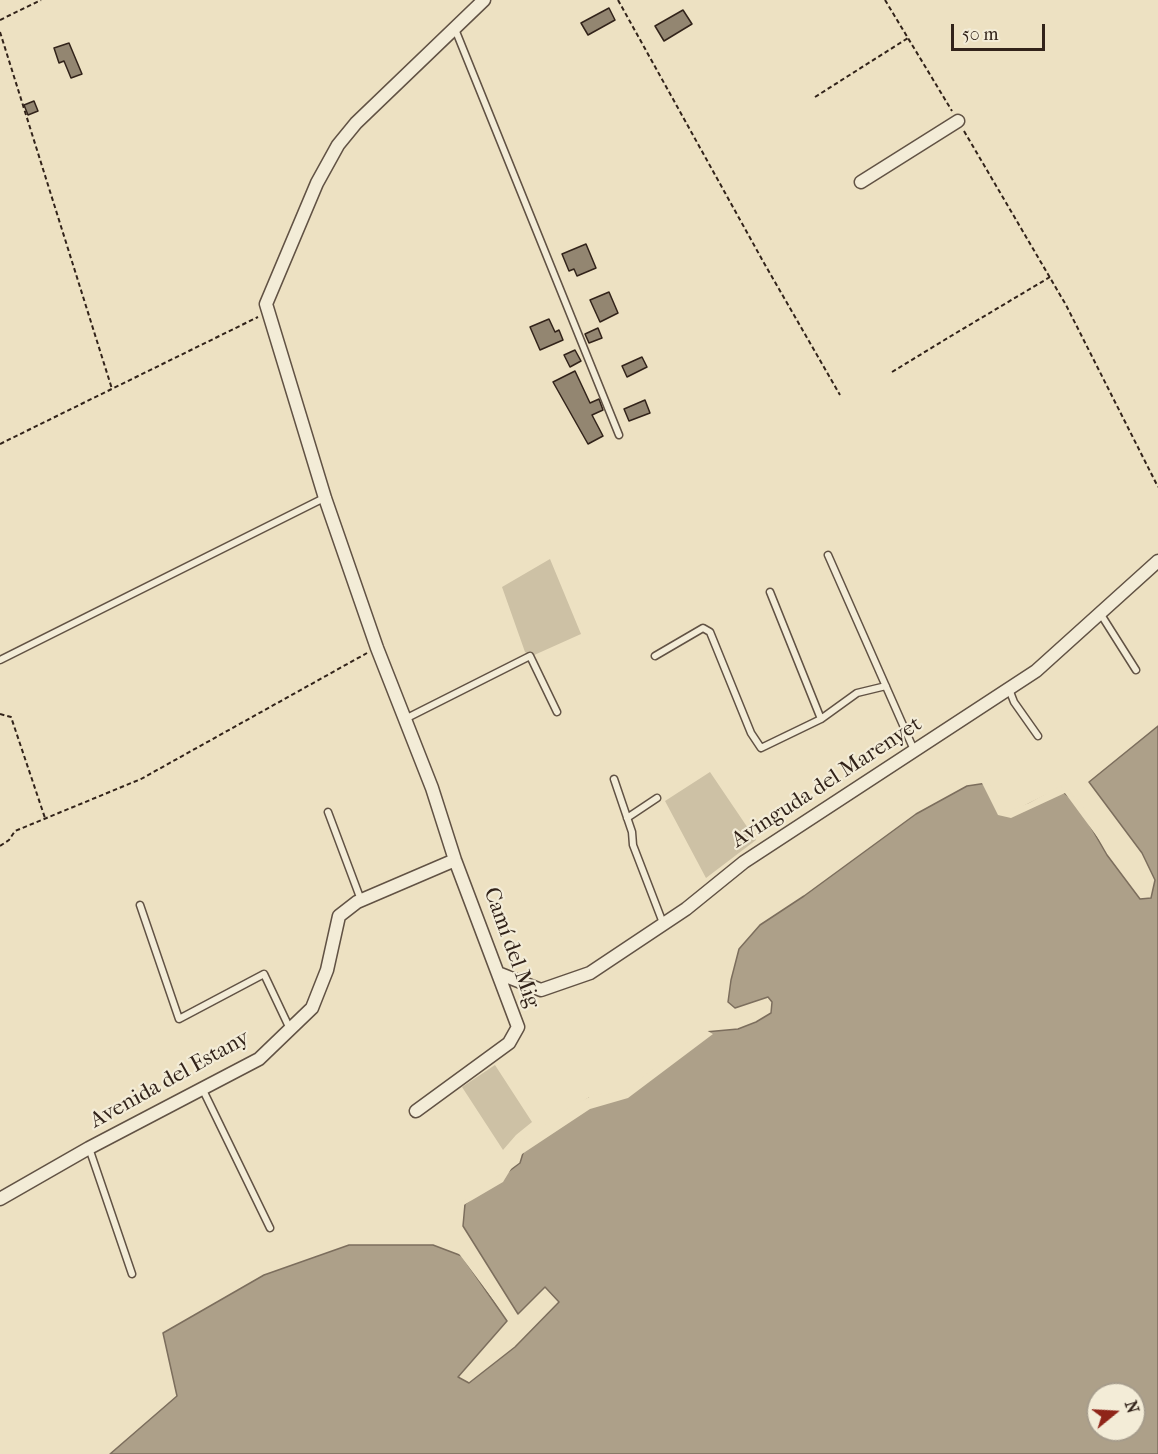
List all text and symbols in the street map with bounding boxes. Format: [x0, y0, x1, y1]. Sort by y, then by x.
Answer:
scale bar [954, 12, 1048, 50]
text: 50 m [962, 24, 998, 45]
street label: Avinguda del Marenyet [727, 712, 927, 854]
street label: Camí del Mig [477, 884, 545, 1012]
street label: Avenida del Estany [86, 1025, 254, 1135]
north arrow [1086, 1382, 1146, 1442]
text: N [1121, 1398, 1143, 1416]

